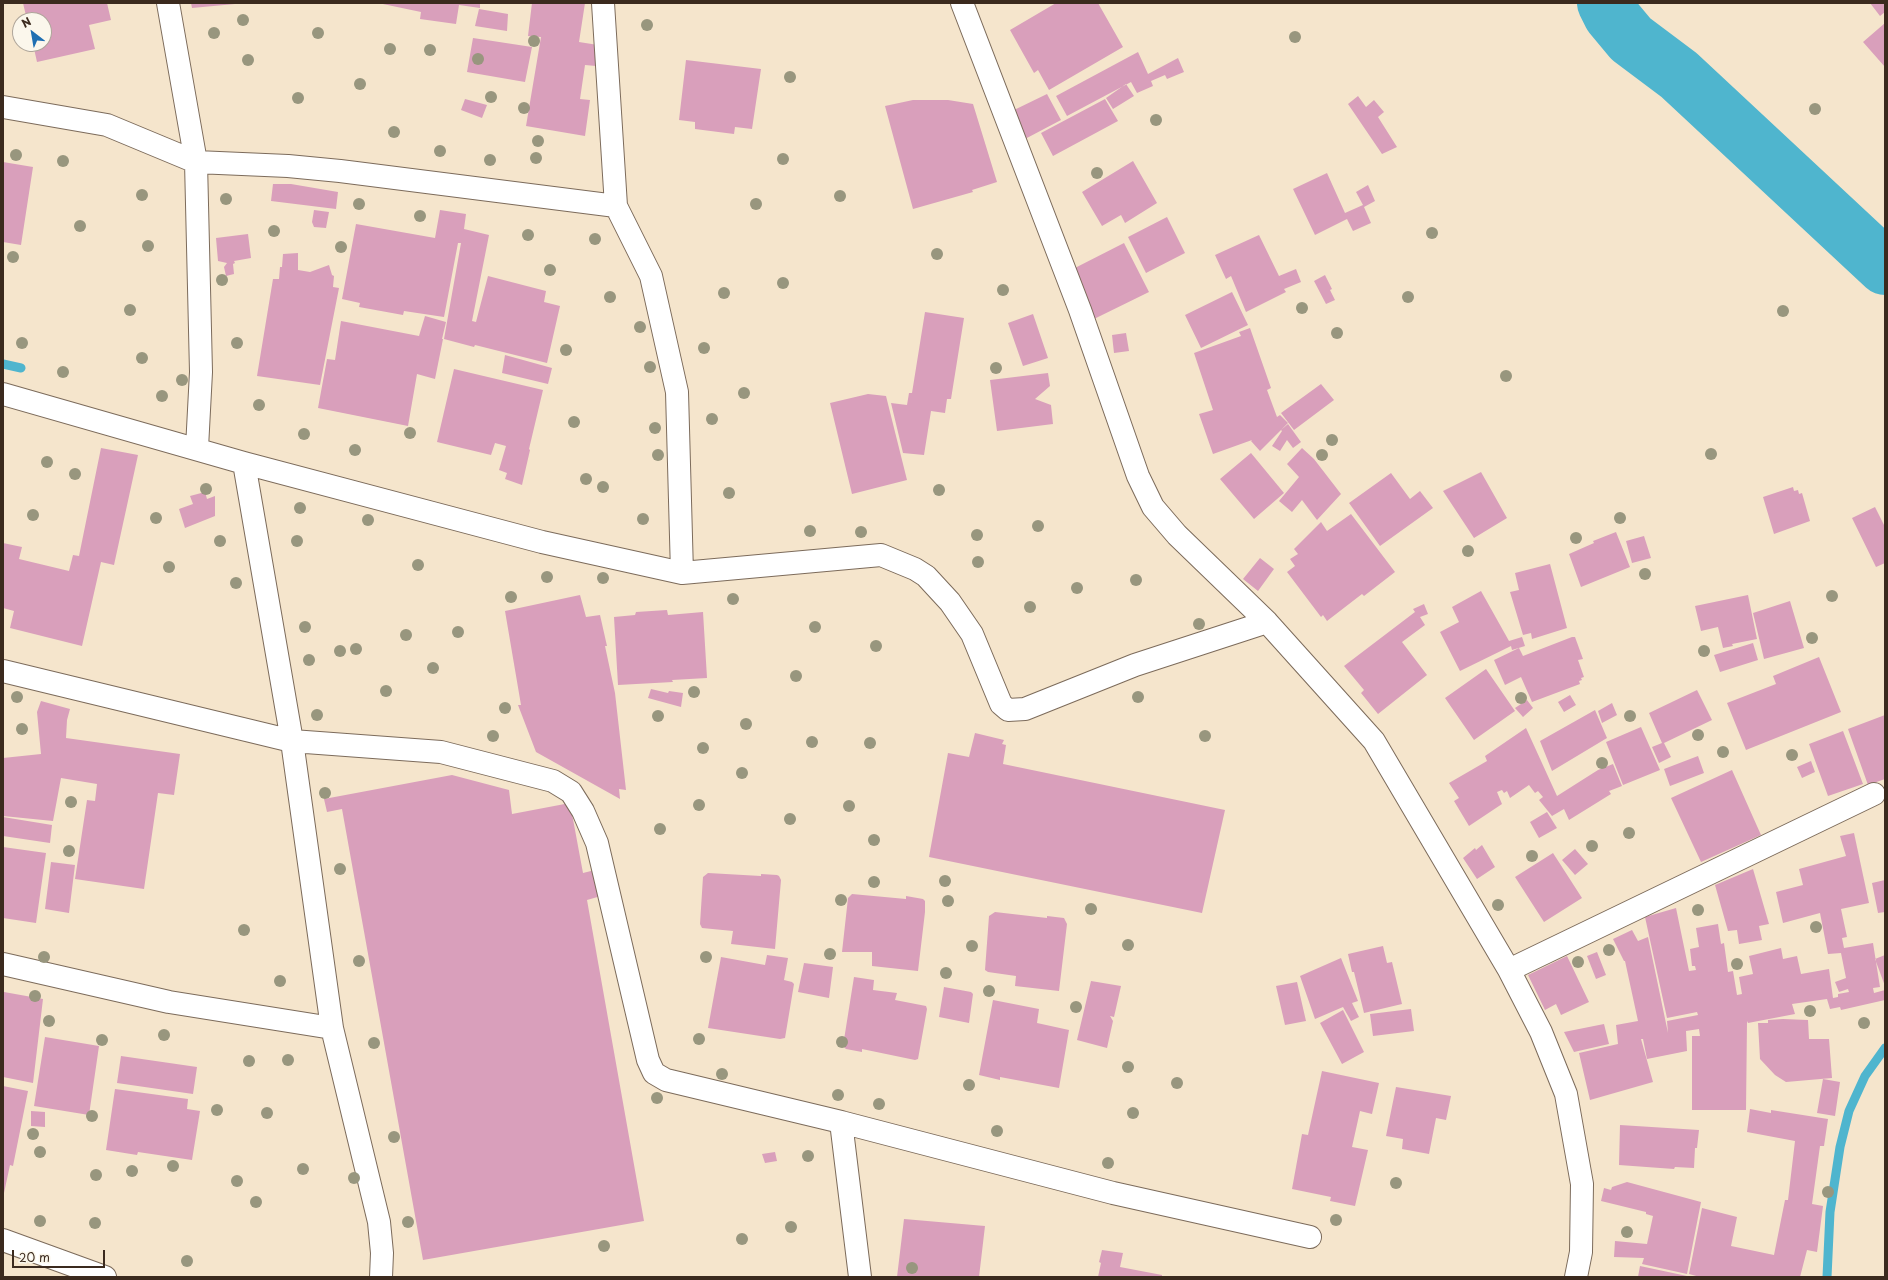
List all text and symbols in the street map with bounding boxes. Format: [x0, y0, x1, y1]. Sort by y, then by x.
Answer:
north arrow [12, 12, 52, 52]
text: N [18, 13, 34, 32]
scale bar [14, 1242, 107, 1268]
text: 20 m [19, 1248, 50, 1266]

